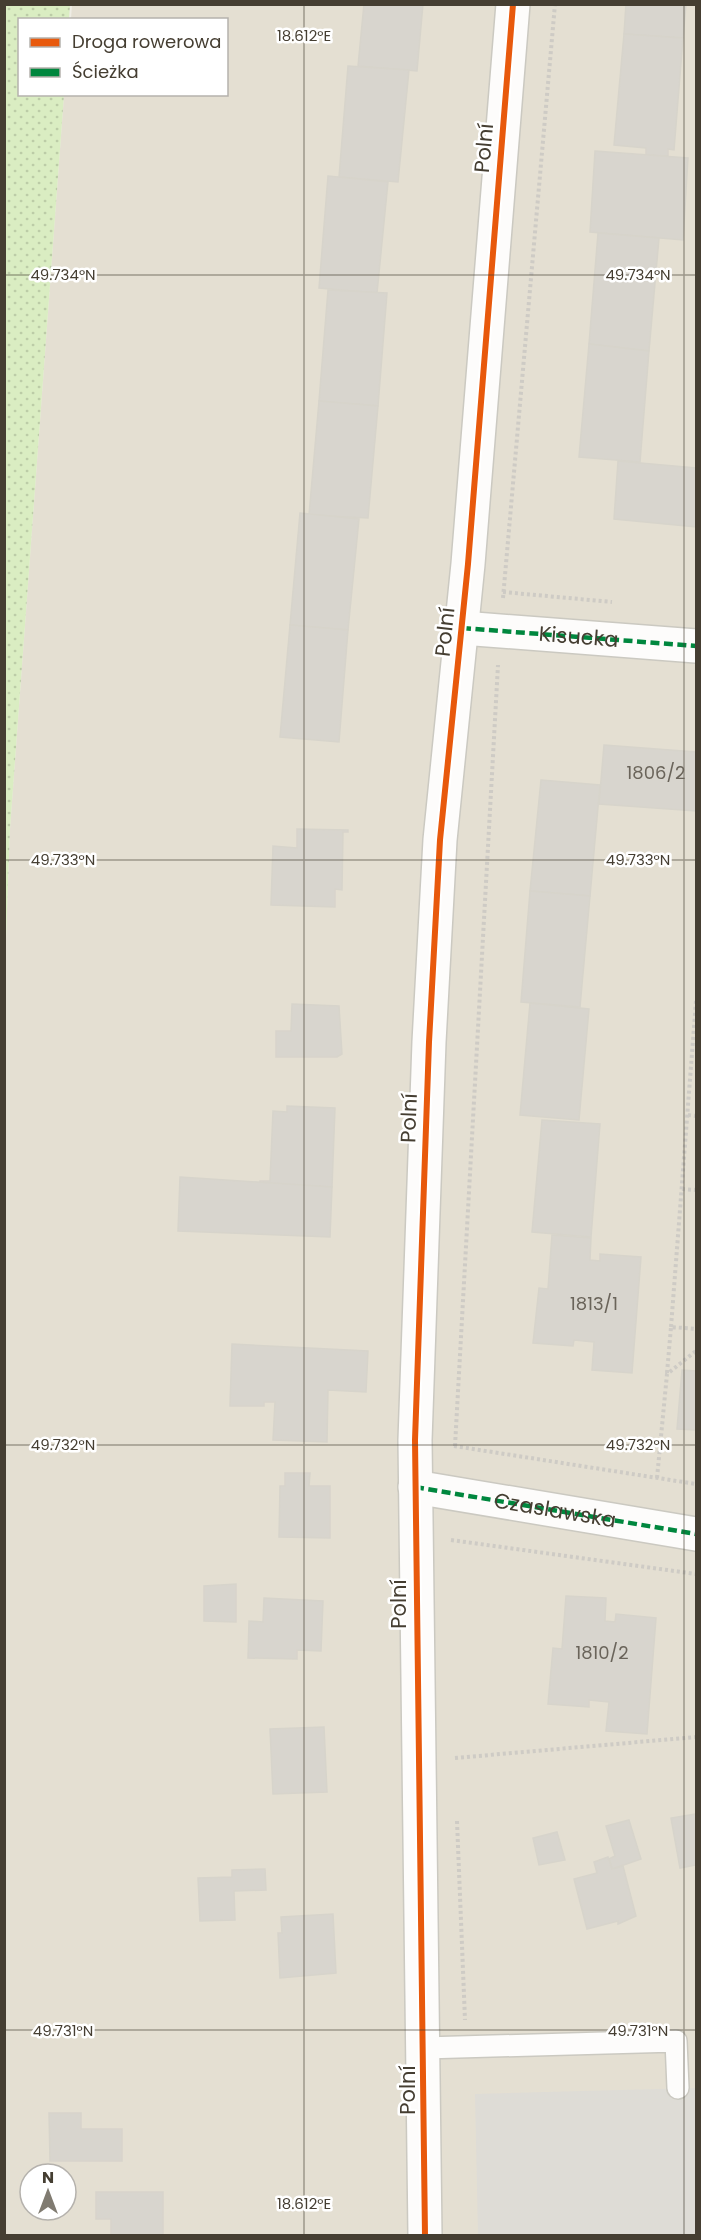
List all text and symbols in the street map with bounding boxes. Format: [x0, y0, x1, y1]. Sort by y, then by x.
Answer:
legend [18, 18, 228, 96]
text: 18.612°E [277, 25, 331, 46]
text: Droga rowerowa [72, 29, 221, 54]
text: Ścieżka [72, 59, 139, 84]
street label: Polní [467, 122, 500, 174]
text: 49.734°N [30, 264, 96, 285]
text: 49.734°N [605, 264, 671, 285]
street label: Polní [428, 606, 462, 658]
street label: Kisucka [538, 619, 620, 654]
house number: 1806/2 [627, 760, 685, 785]
text: 49.733°N [31, 849, 95, 870]
text: 49.733°N [606, 849, 670, 870]
street label: Polní [393, 1093, 424, 1143]
house number: 1813/1 [570, 1291, 618, 1316]
text: 49.732°N [31, 1434, 95, 1455]
text: 49.732°N [606, 1434, 670, 1455]
street label: Czaslawska [492, 1485, 618, 1534]
street label: Polní [384, 1579, 413, 1629]
house number: 1810/2 [575, 1640, 629, 1665]
text: 49.731°N [33, 2020, 93, 2041]
text: 49.731°N [608, 2020, 668, 2041]
street label: Polní [393, 2065, 422, 2115]
north arrow [18, 2162, 78, 2222]
text: N [42, 2166, 54, 2189]
text: 18.612°E [277, 2193, 331, 2214]

